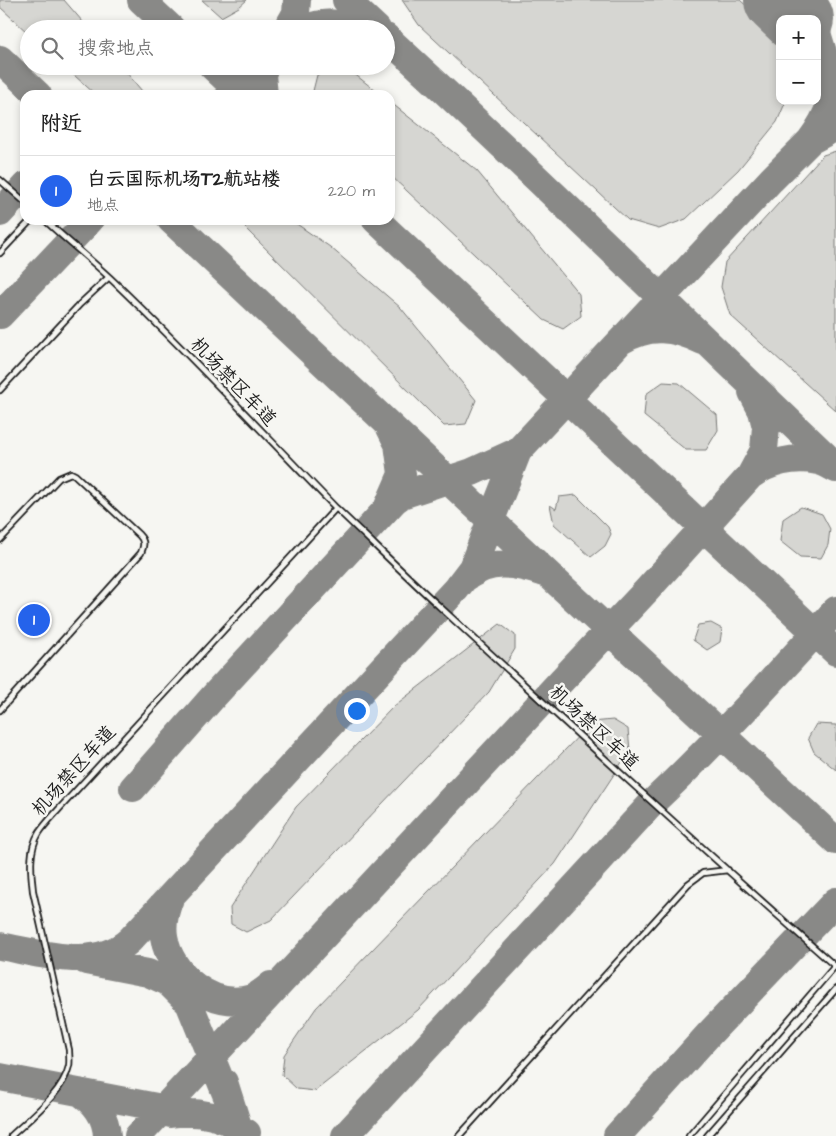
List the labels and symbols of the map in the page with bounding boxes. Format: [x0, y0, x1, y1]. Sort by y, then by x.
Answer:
street label: 机场禁区车道 [184, 332, 282, 432]
pin: 1 [18, 601, 50, 639]
street label: 机场禁区车道 [543, 679, 645, 777]
your location [344, 698, 370, 724]
street label: 机场禁区车道 [26, 720, 122, 822]

